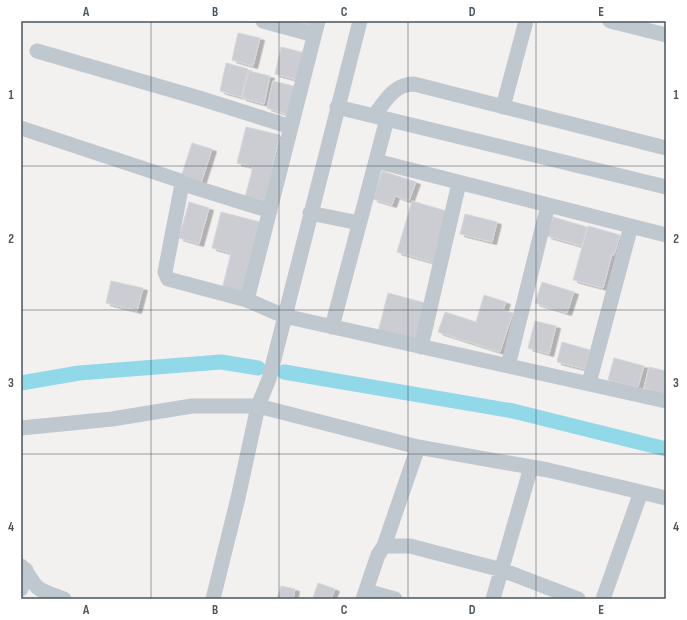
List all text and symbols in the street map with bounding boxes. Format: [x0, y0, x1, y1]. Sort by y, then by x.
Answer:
text: A [82, 4, 90, 20]
text: B [212, 4, 218, 20]
text: C [341, 4, 348, 20]
text: D [469, 4, 476, 20]
text: E [598, 4, 604, 20]
text: 1 [8, 87, 14, 103]
text: 1 [673, 87, 679, 103]
text: 2 [8, 231, 14, 247]
text: 2 [673, 231, 679, 247]
text: 3 [8, 375, 14, 391]
text: 3 [673, 375, 679, 391]
text: 4 [8, 519, 14, 535]
text: 4 [673, 519, 679, 535]
text: A [82, 602, 90, 618]
text: B [212, 602, 218, 618]
text: C [341, 602, 348, 618]
text: D [469, 602, 476, 618]
text: E [598, 602, 604, 618]

